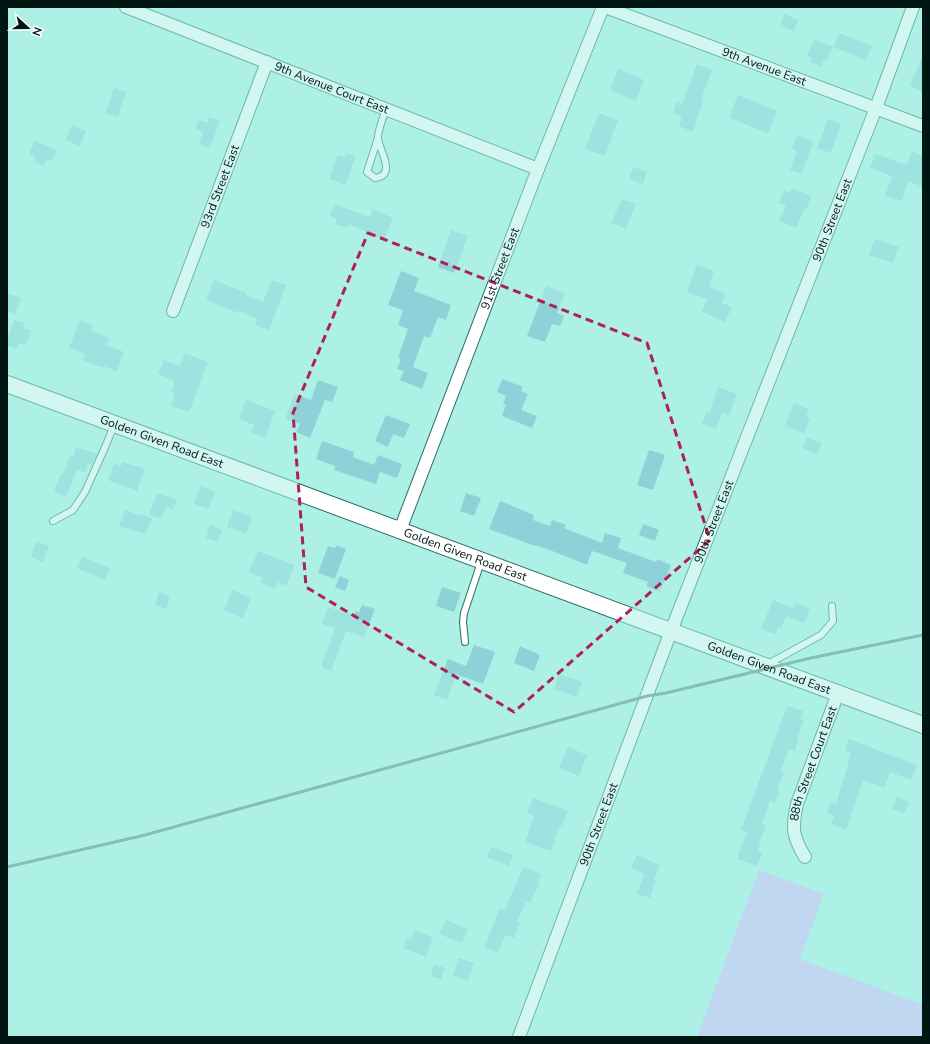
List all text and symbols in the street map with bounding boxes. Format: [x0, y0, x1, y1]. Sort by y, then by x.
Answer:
north arrow [8, 8, 48, 48]
text: N [28, 25, 45, 38]
street label: 9th Avenue East [720, 44, 809, 90]
street label: 9th Avenue Court East [272, 58, 392, 118]
street label: 93rd Street East [197, 142, 243, 230]
street label: 90th Street East [809, 176, 856, 264]
street label: 91st Street East [477, 224, 523, 312]
street label: Golden Given Road East [98, 411, 226, 472]
street label: 90th Street East [690, 477, 738, 565]
street label: Golden Given Road East [401, 524, 530, 585]
street label: Golden Given Road East [705, 637, 834, 698]
street label: 88th Street Court East [786, 703, 841, 822]
street label: 90th Street East [576, 780, 622, 868]

